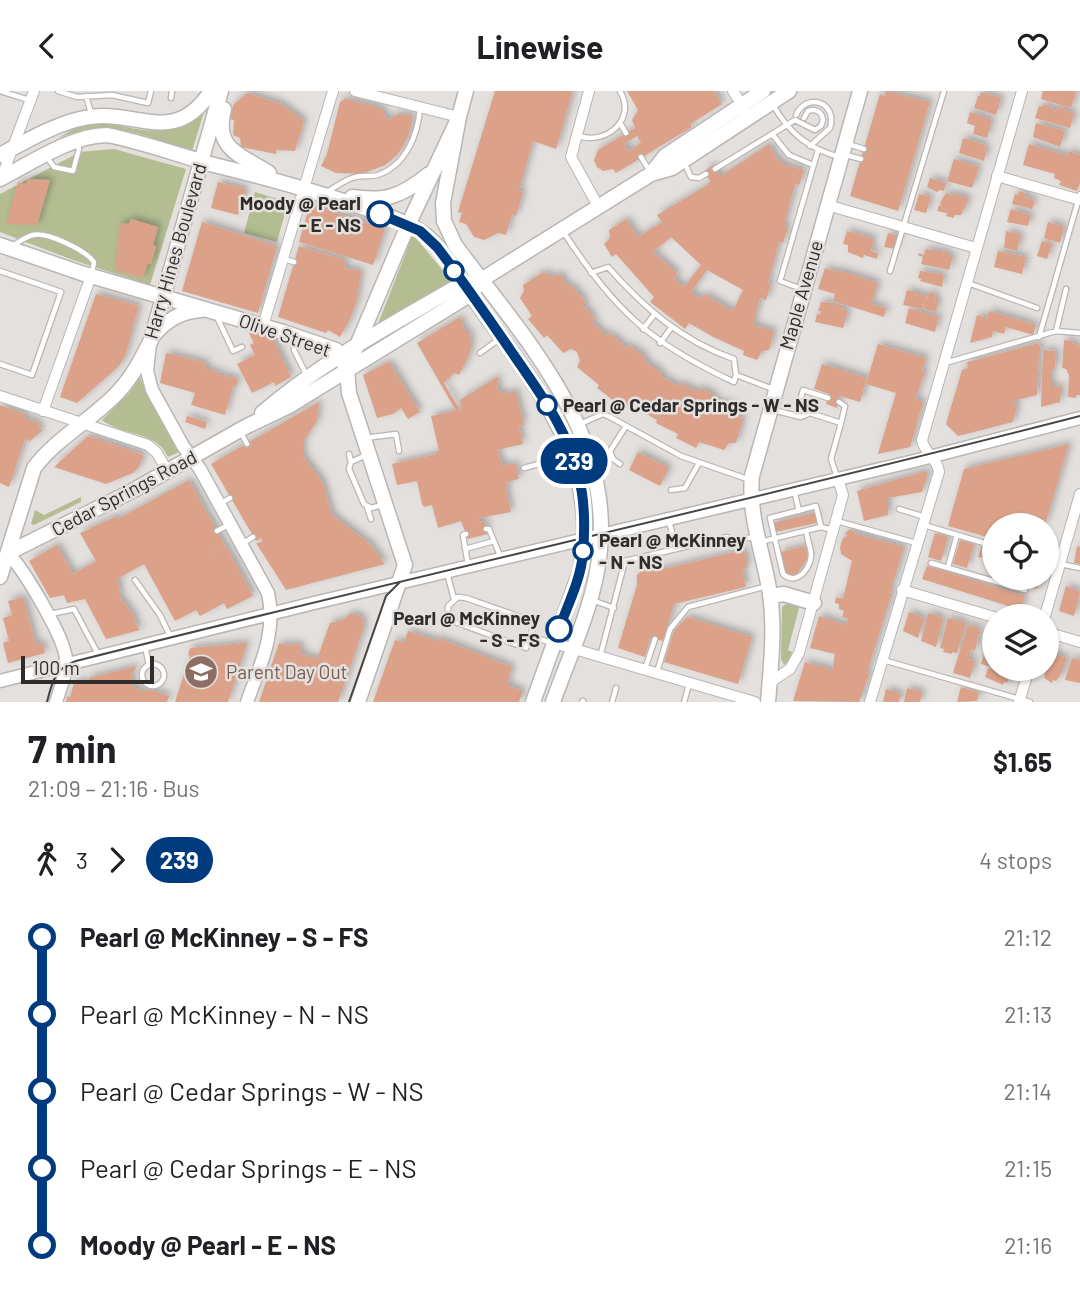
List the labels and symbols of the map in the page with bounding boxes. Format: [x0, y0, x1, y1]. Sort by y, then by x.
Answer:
street label: Harry Hines Boulevard [138, 160, 211, 341]
place label: Moody @ Pearl - E - NS [240, 191, 361, 236]
marker: Moody @ Pearl - E - NS [367, 201, 393, 227]
street label: Maple Avenue [774, 238, 827, 352]
unlabelled marker [444, 261, 464, 281]
street label: Olive Street [236, 308, 334, 361]
place label: Pearl @ Cedar Springs - W - NS [563, 393, 819, 416]
marker: Pearl @ Cedar Springs - W - NS [537, 395, 557, 415]
line badge: 239 [534, 438, 614, 484]
street label: Cedar Springs Road [47, 445, 200, 541]
place label: Pearl @ McKinney - N - NS [599, 528, 746, 573]
marker: Pearl @ McKinney - N - NS [573, 541, 593, 561]
place label: Pearl @ McKinney - S - FS [393, 606, 540, 651]
marker: Pearl @ McKinney - S - FS [546, 616, 572, 642]
scale bar [21, 653, 154, 685]
school or university icon: Parent Day Out [182, 653, 220, 691]
place label: Parent Day Out [226, 660, 348, 683]

